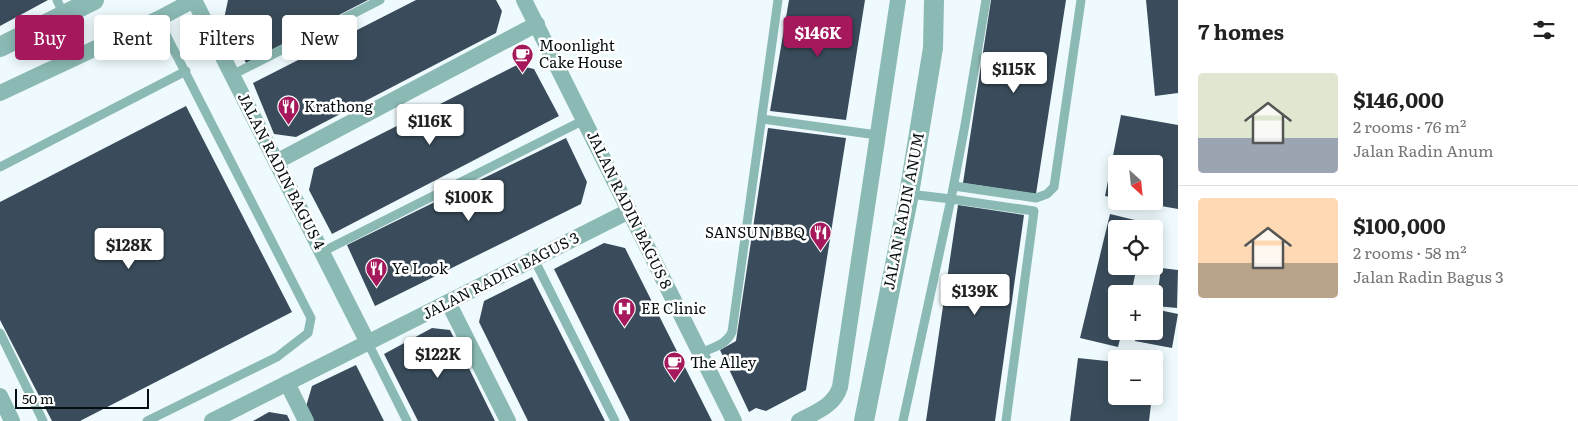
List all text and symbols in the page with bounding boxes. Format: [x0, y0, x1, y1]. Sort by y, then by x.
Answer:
chip: Buy [15, 15, 84, 60]
chip: Rent [94, 15, 170, 60]
chip: Filters [180, 15, 272, 60]
chip: New [282, 15, 357, 60]
pin: $146K [783, 15, 853, 58]
text: 7 homes [1198, 15, 1284, 46]
icon: filters [1530, 16, 1558, 44]
text: $146K [794, 20, 842, 44]
place label: Moonlight Cake House [539, 33, 623, 73]
cafe icon: Moonlight Cake House [511, 43, 535, 74]
pin: $115K [979, 52, 1049, 94]
text: $115K [992, 56, 1036, 80]
text: $146,000 [1353, 83, 1444, 114]
street label: JALAN RADIN BAGUS 4 [233, 88, 332, 253]
icon: home [1238, 93, 1298, 153]
place label: Krathong [304, 94, 374, 117]
restaurant icon: Krathong [276, 95, 300, 126]
pin: $116K [395, 104, 465, 146]
text: $116K [408, 108, 452, 132]
text: 2 rooms · 76 m² [1353, 114, 1466, 138]
street label: JALAN RADIN BAGUS 8 [582, 126, 679, 292]
street label: JALAN RADIN ANUM [876, 130, 929, 291]
text: Jalan Radin Anum [1353, 138, 1494, 162]
north arrow [1108, 155, 1162, 210]
map controls [1108, 155, 1163, 405]
pin: $100K [434, 180, 504, 222]
text: $100K [445, 184, 493, 208]
text: $100,000 [1353, 209, 1446, 240]
icon: home [1238, 218, 1298, 278]
place label: SANSUN BBQ [705, 220, 808, 243]
button: locate [1108, 220, 1163, 275]
restaurant icon: SANSUN BBQ [809, 221, 833, 252]
street label: JALAN RADIN BAGUS 3 [418, 225, 583, 324]
pin: $128K [94, 228, 164, 270]
text: $128K [106, 232, 152, 256]
text: 2 rooms · 58 m² [1353, 240, 1467, 264]
place label: Ye Look [392, 256, 449, 279]
restaurant icon: Ye Look [364, 257, 388, 288]
text: Jalan Radin Bagus 3 [1353, 264, 1504, 288]
pin: $139K [940, 274, 1010, 316]
text: $139K [952, 278, 998, 302]
button: + [1108, 285, 1163, 340]
place label: EE Clinic [641, 296, 706, 319]
hospital icon: EE Clinic [613, 297, 637, 328]
pin: $122K [403, 336, 473, 379]
text: $122K [415, 341, 461, 365]
place label: The Alley [690, 350, 757, 373]
button: − [1108, 350, 1163, 405]
cafe icon: The Alley [662, 351, 686, 382]
scale bar [15, 386, 149, 409]
text: 50 m [22, 388, 54, 408]

